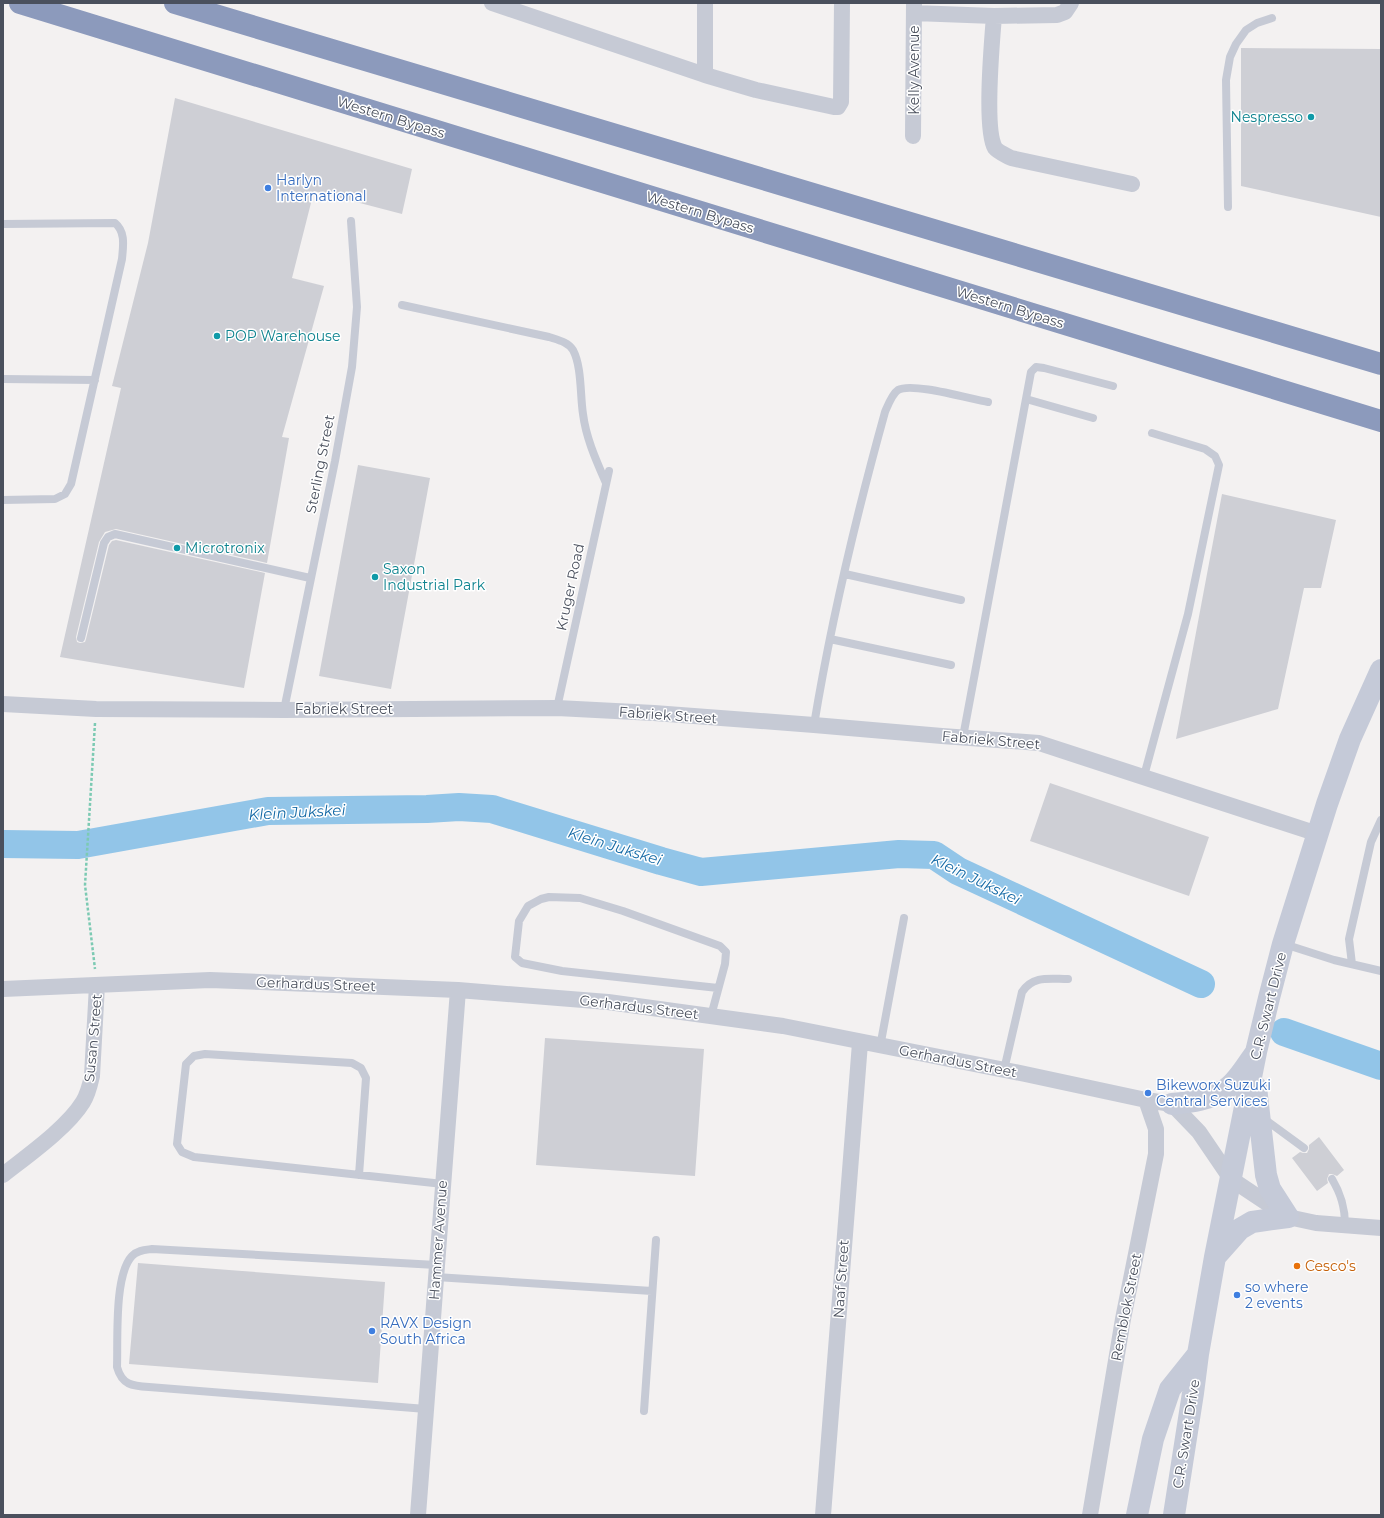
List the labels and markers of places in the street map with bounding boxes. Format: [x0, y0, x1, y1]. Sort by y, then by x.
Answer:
place label: Nespresso [1231, 108, 1303, 126]
marker: Nespresso [1306, 112, 1316, 122]
place label: Harlyn International [276, 171, 367, 205]
marker: Harlyn International [263, 183, 273, 193]
place label: POP Warehouse [225, 327, 340, 345]
marker: POP Warehouse [212, 331, 222, 341]
place label: Microtronix [185, 539, 265, 557]
marker: Microtronix [172, 543, 182, 553]
place label: Saxon Industrial Park [383, 560, 486, 594]
marker: Saxon Industrial Park [370, 572, 380, 582]
place label: Bikeworx Suzuki Central Services [1156, 1076, 1271, 1110]
marker: Bikeworx Suzuki Central Services [1143, 1088, 1153, 1098]
place label: Cesco's [1305, 1257, 1356, 1275]
marker: Cesco's [1292, 1261, 1302, 1271]
place label: so where 2 events [1245, 1278, 1308, 1312]
marker: so where 2 events [1232, 1290, 1242, 1300]
place label: RAVX Design South Africa [380, 1314, 472, 1348]
marker: RAVX Design South Africa [367, 1326, 377, 1336]

